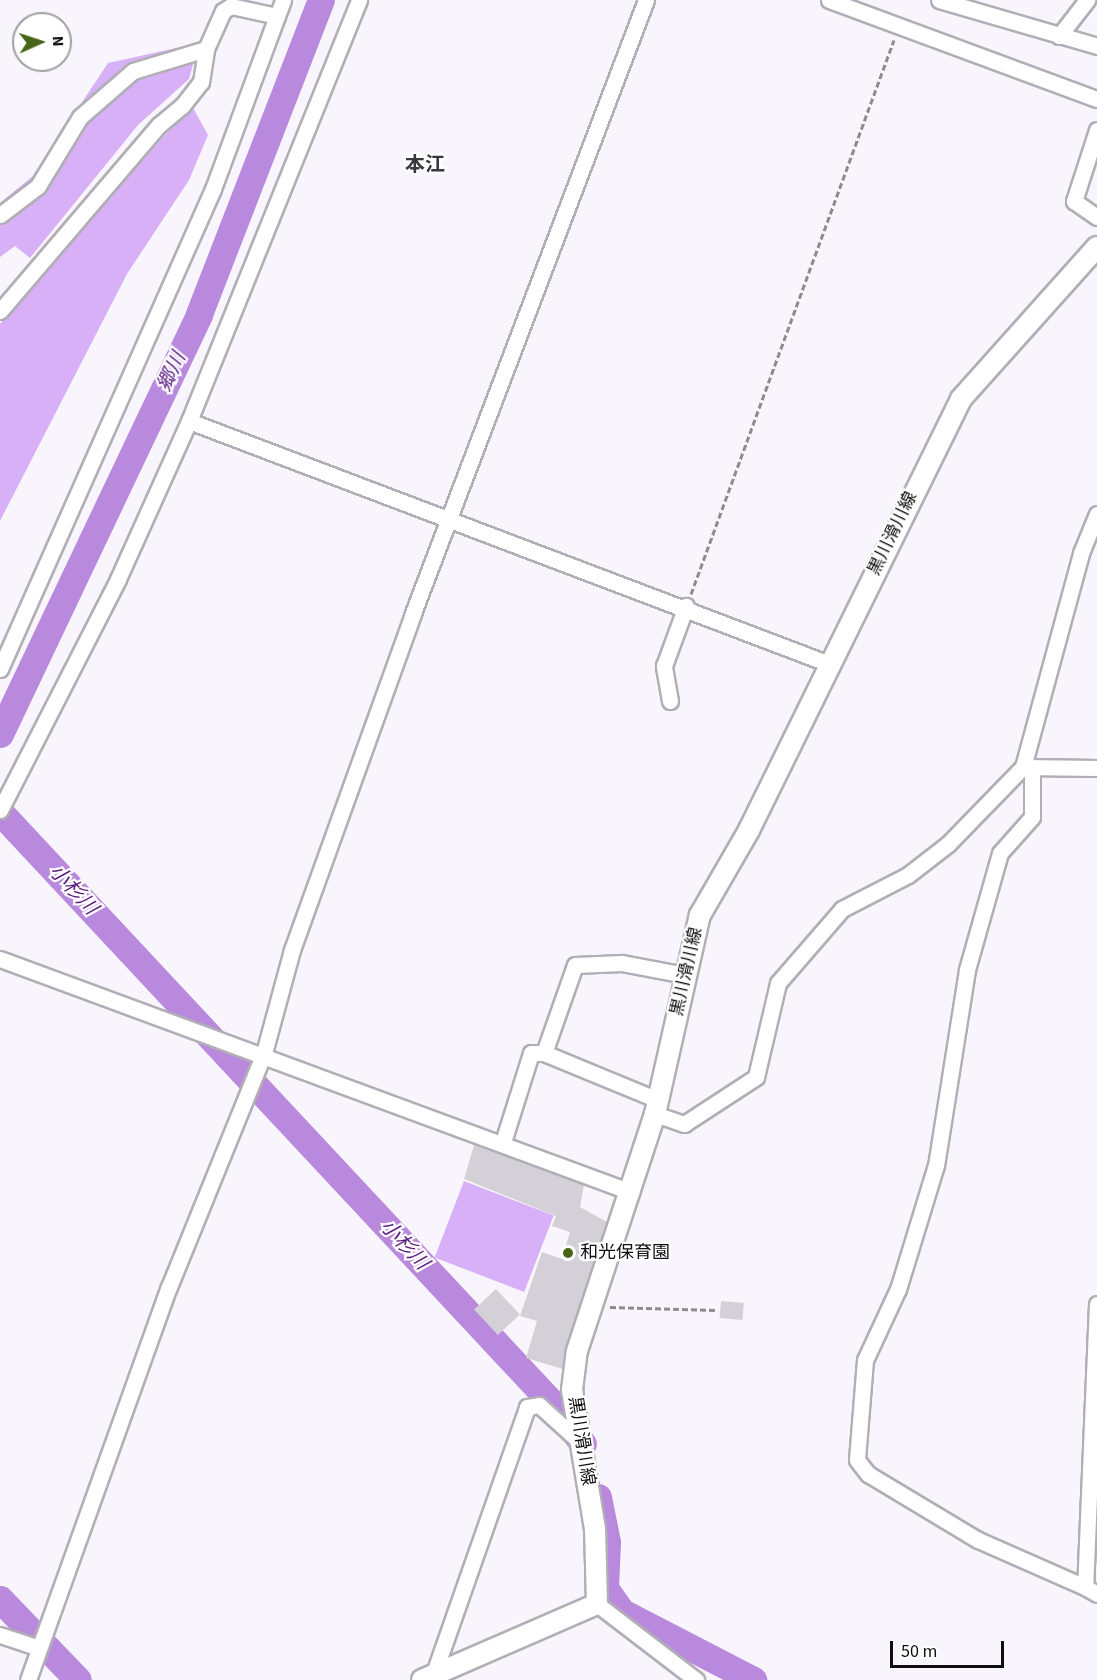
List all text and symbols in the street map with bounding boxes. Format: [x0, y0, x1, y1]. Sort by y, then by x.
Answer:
north arrow [12, 12, 72, 72]
text: N [47, 35, 69, 47]
district label: 本江 [405, 153, 445, 177]
water label: 郷川 [153, 349, 191, 395]
street label: 黒川滑川線 [864, 489, 922, 579]
water label: 小杉川 [44, 860, 102, 920]
street label: 黒川滑川線 [666, 926, 708, 1018]
water label: 小杉川 [375, 1215, 433, 1275]
place label: 和光保育園 [580, 1242, 670, 1264]
marker: 和光保育園 [561, 1246, 575, 1260]
street label: 黒川滑川線 [563, 1395, 599, 1487]
scale bar [893, 1629, 1007, 1667]
text: 50 m [901, 1639, 937, 1664]

